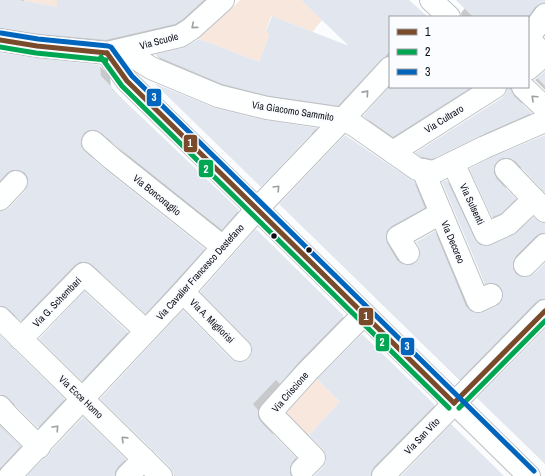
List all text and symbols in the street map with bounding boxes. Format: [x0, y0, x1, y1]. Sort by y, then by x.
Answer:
legend [389, 16, 529, 88]
one-way arrow [192, 21, 199, 28]
text: 1 [425, 24, 431, 40]
street label: Via Scuole [138, 29, 180, 52]
text: 2 [425, 44, 430, 60]
text: 3 [425, 64, 430, 80]
line badge: 3 [146, 88, 162, 107]
text: 3 [151, 90, 157, 104]
one-way arrow [362, 90, 369, 98]
one-way arrow [531, 95, 539, 102]
street label: Via Giacomo Sammito [251, 98, 335, 124]
street label: Via Cultraro [422, 102, 466, 136]
line badge: 1 [183, 134, 198, 153]
text: 1 [187, 136, 193, 150]
line badge: 2 [198, 159, 214, 178]
text: 2 [203, 162, 209, 176]
street label: Via Boncoraglio [130, 172, 184, 219]
street label: Via Sulsenti [457, 181, 487, 227]
one-way arrow [272, 185, 280, 193]
street label: Via Decoreo [438, 219, 468, 266]
street label: Via Cavalier Francesco Destefano [153, 221, 247, 323]
unlabelled marker [269, 231, 279, 241]
unlabelled marker [304, 245, 314, 255]
street label: Via G. Schembari [30, 274, 84, 330]
street label: Via A. Migliorisi [187, 296, 237, 346]
line badge: 1 [358, 307, 374, 326]
text: 1 [363, 309, 369, 323]
line badge: 2 [375, 333, 390, 352]
text: 2 [379, 335, 385, 349]
line badge: 3 [400, 337, 415, 356]
text: 3 [404, 339, 410, 353]
street label: Via Criscione [269, 369, 311, 415]
street label: Via Ecce Homo [56, 373, 106, 422]
street label: Via San Vito [401, 415, 443, 457]
one-way arrow [52, 425, 59, 433]
one-way arrow [121, 436, 129, 444]

